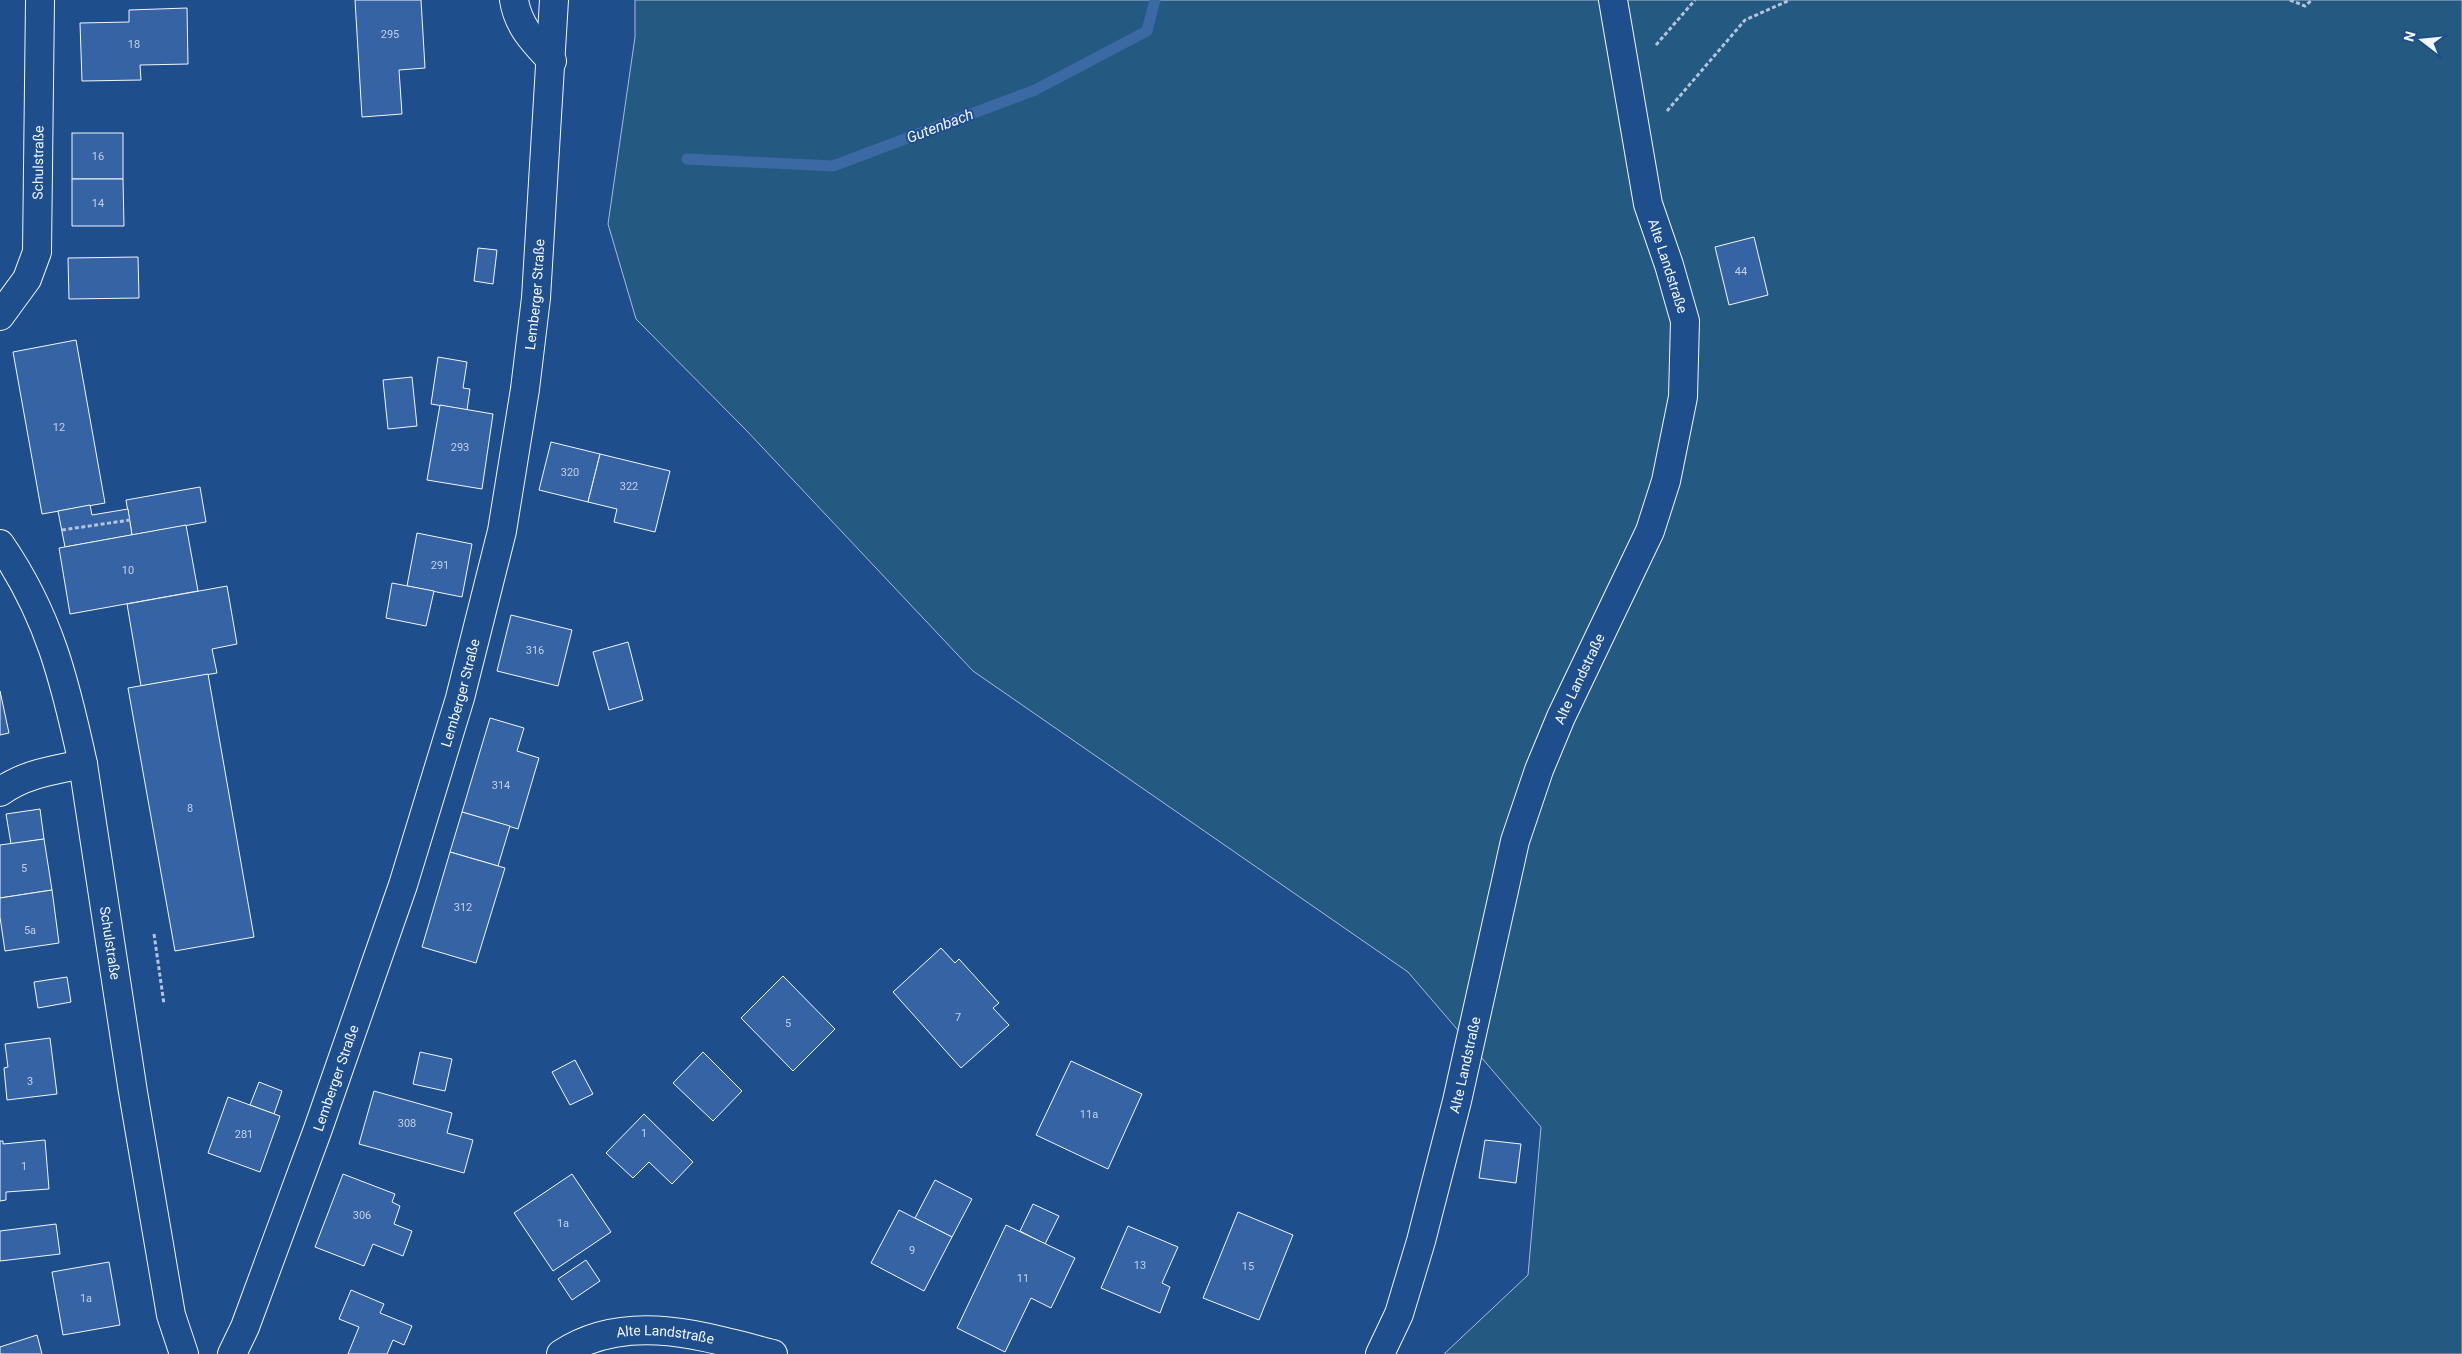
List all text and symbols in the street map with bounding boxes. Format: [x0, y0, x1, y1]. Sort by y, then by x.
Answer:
north arrow [2397, 15, 2447, 65]
house number: 295 [381, 28, 399, 41]
text: N [2400, 29, 2419, 43]
house number: 18 [128, 38, 140, 51]
water label: Gutenbach [904, 105, 976, 147]
street label: Schulstraße [30, 125, 47, 200]
house number: 16 [92, 150, 104, 163]
house number: 14 [92, 197, 104, 210]
street label: Alte Landstraße [1645, 217, 1691, 315]
street label: Lemberger Straße [522, 238, 548, 351]
house number: 44 [1735, 265, 1747, 278]
house number: 12 [53, 421, 65, 434]
house number: 293 [451, 441, 469, 454]
house number: 320 [561, 466, 579, 479]
house number: 322 [620, 480, 638, 493]
house number: 291 [431, 559, 449, 572]
house number: 10 [122, 564, 134, 577]
street label: Alte Landstraße [1551, 631, 1608, 727]
street label: Lemberger Straße [438, 637, 483, 749]
house number: 316 [526, 644, 544, 657]
house number: 314 [492, 779, 510, 792]
house number: 8 [187, 802, 193, 815]
house number: 5 [21, 862, 27, 875]
house number: 312 [454, 901, 472, 914]
street label: Schulstraße [97, 905, 124, 981]
house number: 5a [24, 924, 36, 937]
house number: 7 [955, 1011, 961, 1024]
street label: Alte Landstraße [1446, 1015, 1484, 1115]
house number: 5 [785, 1017, 791, 1030]
street label: Lemberger Straße [310, 1023, 362, 1133]
house number: 3 [27, 1075, 33, 1088]
house number: 11a [1080, 1108, 1098, 1121]
house number: 308 [398, 1117, 416, 1130]
house number: 1 [641, 1127, 647, 1140]
house number: 281 [235, 1128, 253, 1141]
house number: 1 [21, 1160, 27, 1173]
house number: 306 [353, 1209, 371, 1222]
house number: 1a [557, 1217, 569, 1230]
house number: 9 [909, 1244, 915, 1257]
house number: 13 [1134, 1259, 1146, 1272]
house number: 15 [1242, 1260, 1254, 1273]
house number: 11 [1017, 1272, 1029, 1285]
house number: 1a [80, 1292, 92, 1305]
street label: Alte Landstraße [615, 1322, 716, 1347]

